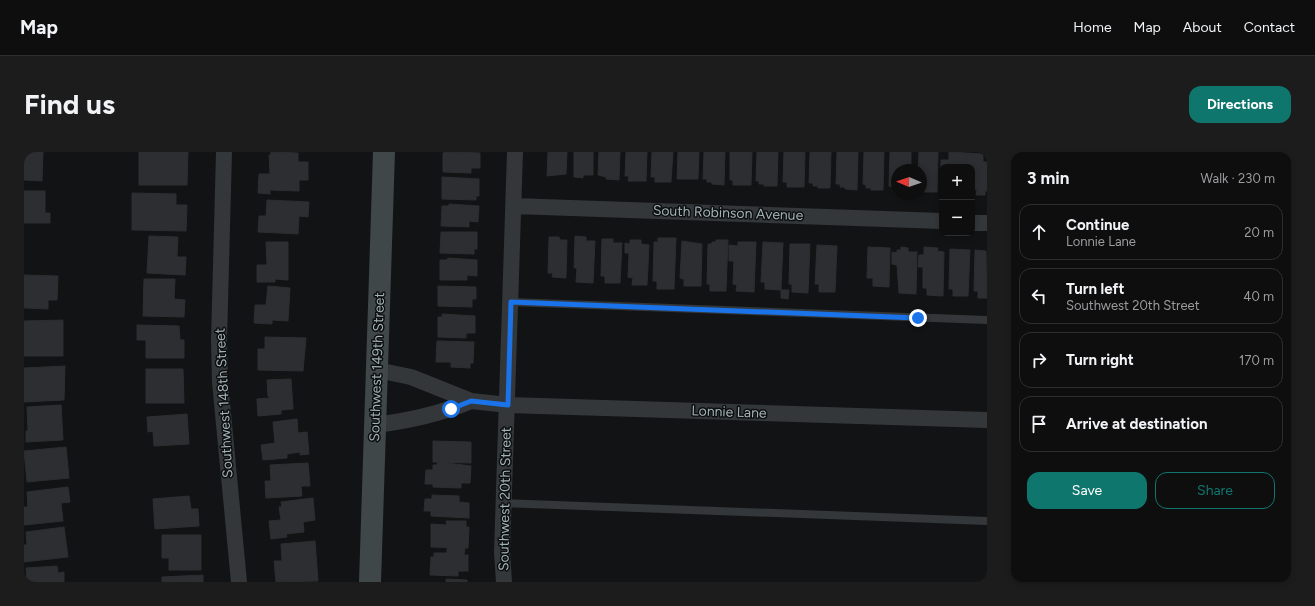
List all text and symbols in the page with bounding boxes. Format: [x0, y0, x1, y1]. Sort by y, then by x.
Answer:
text: Map [20, 16, 58, 39]
text: Home [1073, 19, 1112, 36]
text: Map [1134, 19, 1161, 36]
text: About [1183, 19, 1222, 36]
text: Contact [1244, 19, 1295, 36]
button: Directions [1189, 86, 1291, 123]
text: Find us [24, 87, 115, 121]
north arrow [891, 164, 927, 200]
map controls [939, 164, 975, 236]
button: + [939, 164, 975, 200]
text: 3 min [1027, 168, 1069, 188]
text: Walk · 230 m [1201, 171, 1275, 186]
button: − [939, 200, 975, 236]
street label: South Robinson Avenue [652, 202, 804, 224]
text: Continue [1066, 216, 1129, 234]
icon: ahead [1028, 221, 1050, 243]
text: 20 m [1244, 225, 1274, 240]
text: Lonnie Lane [1066, 234, 1136, 249]
text: Turn left [1066, 280, 1124, 298]
icon: left [1028, 285, 1050, 307]
text: 40 m [1243, 289, 1274, 304]
street label: Southwest 149th Street [366, 292, 388, 442]
text: Southwest 20th Street [1066, 298, 1200, 313]
route end [909, 309, 927, 327]
street label: Southwest 148th Street [212, 328, 236, 478]
icon: right [1028, 349, 1050, 371]
text: Turn right [1066, 351, 1134, 369]
text: 170 m [1239, 353, 1274, 368]
route start [442, 400, 460, 418]
street label: Lonnie Lane [691, 402, 767, 422]
icon: arrive [1028, 413, 1050, 435]
text: Arrive at destination [1066, 415, 1207, 433]
street label: Southwest 20th Street [495, 427, 515, 571]
button: Save [1027, 472, 1147, 509]
button: Share [1155, 472, 1275, 509]

